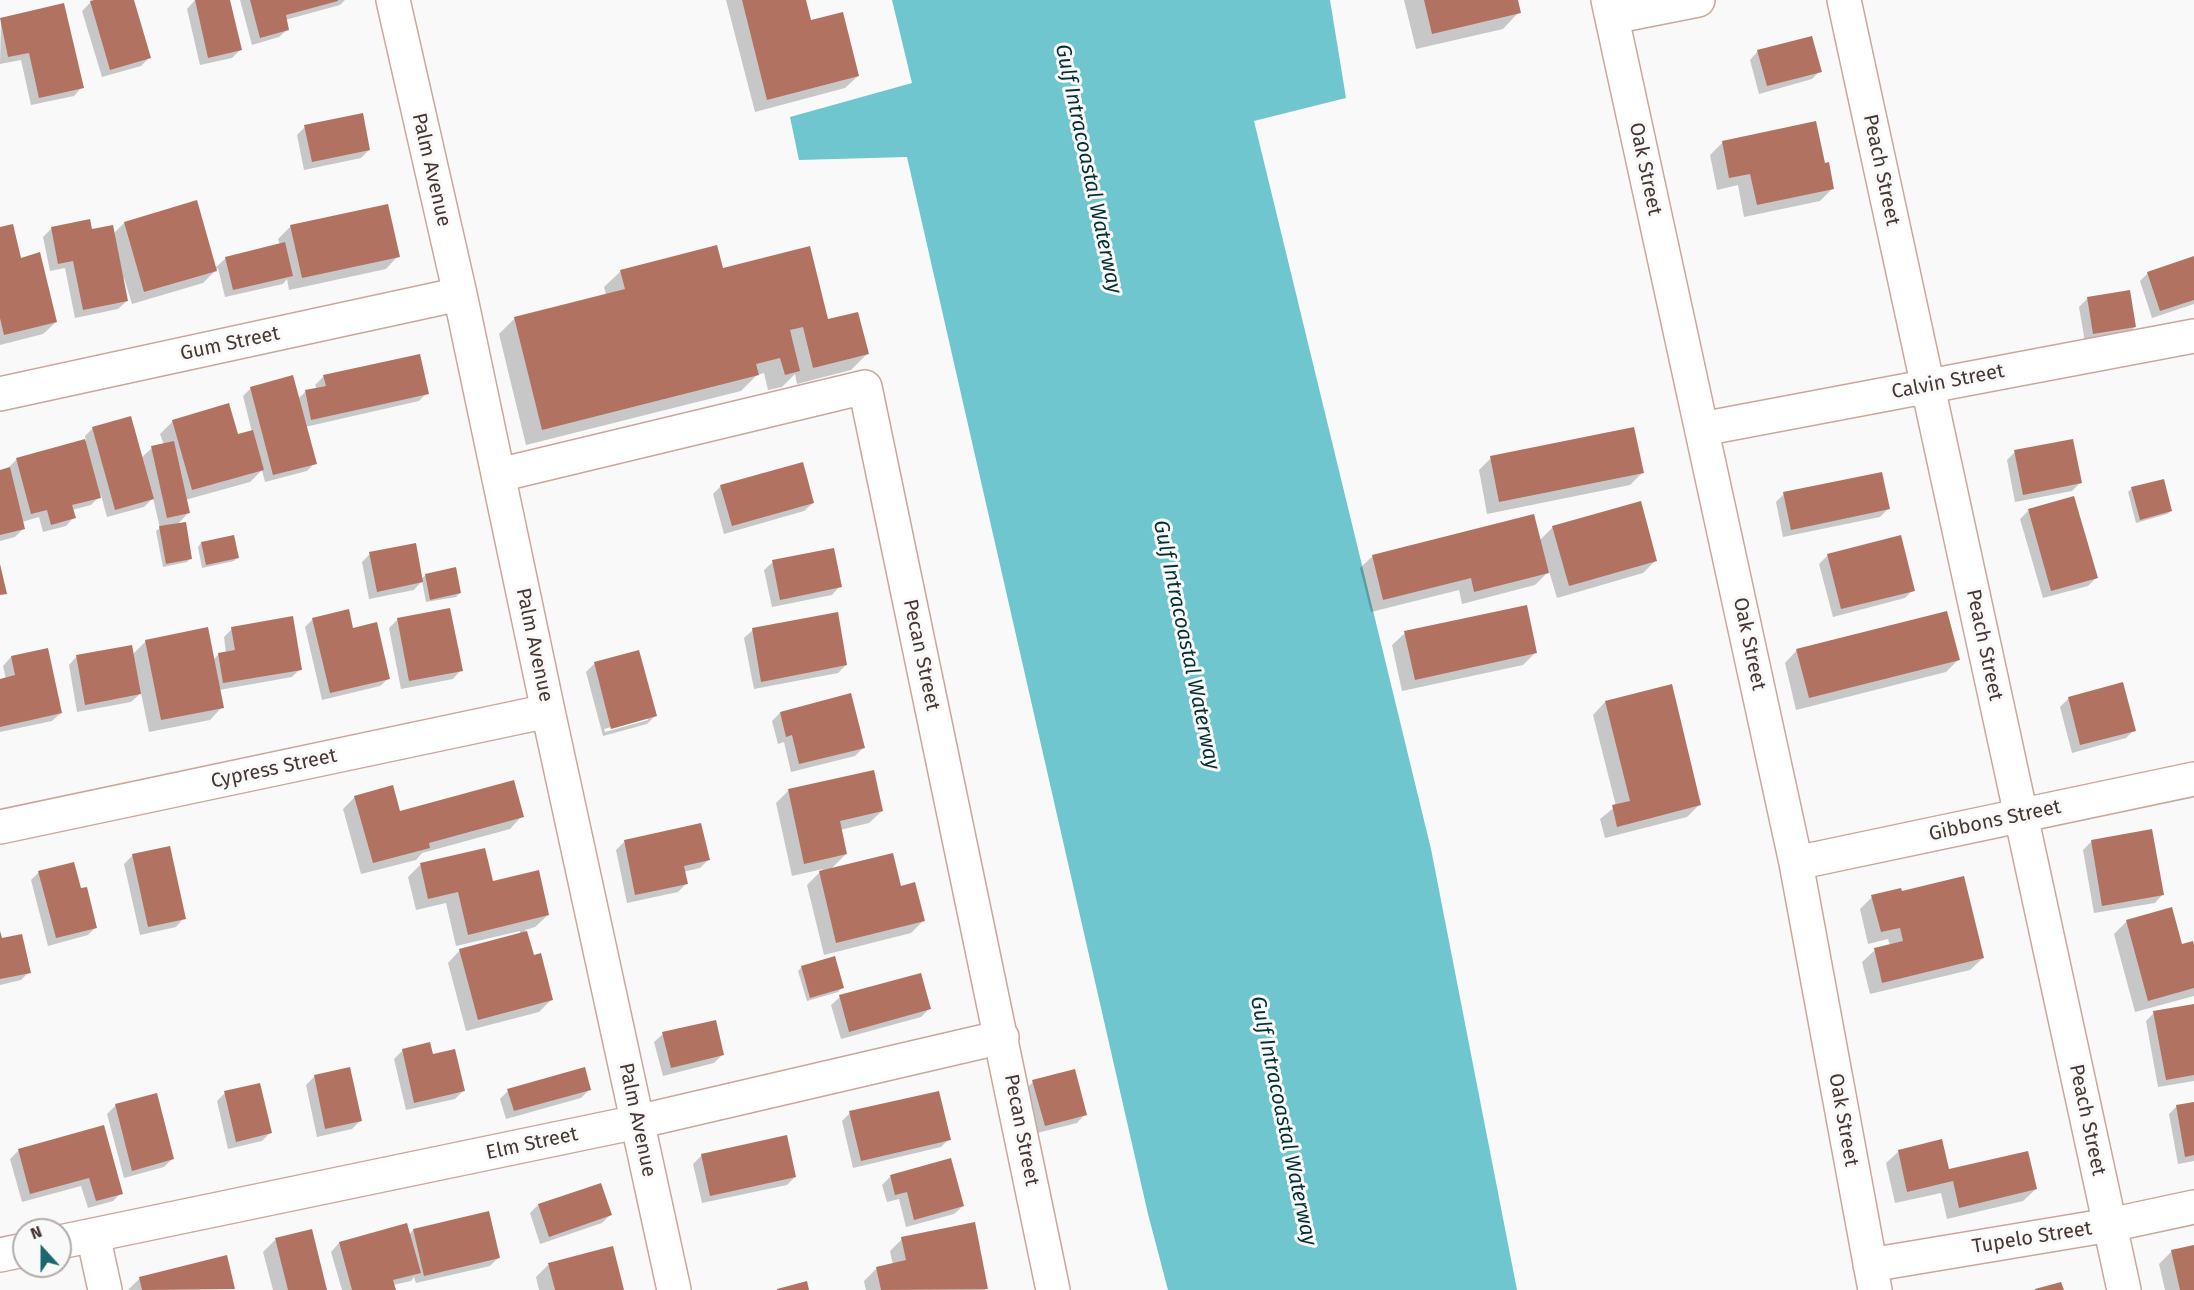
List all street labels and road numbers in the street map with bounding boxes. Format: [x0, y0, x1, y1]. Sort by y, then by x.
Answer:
street label: Palm Avenue [406, 111, 456, 229]
street label: Peach Street [1857, 112, 1905, 228]
street label: Oak Street [1623, 120, 1667, 218]
street label: Gum Street [178, 322, 282, 366]
street label: Calvin Street [1890, 359, 2006, 405]
street label: Palm Avenue [510, 586, 558, 704]
street label: Peach Street [1960, 587, 2008, 703]
street label: Oak Street [1727, 595, 1771, 693]
street label: Pecan Street [897, 597, 945, 713]
street label: Cypress Street [209, 744, 339, 794]
street label: Gibbons Street [1927, 795, 2063, 847]
street label: Palm Avenue [613, 1061, 661, 1179]
street label: Peach Street [2063, 1062, 2111, 1178]
street label: Oak Street [1823, 1071, 1863, 1169]
street label: Pecan Street [998, 1072, 1044, 1188]
street label: Elm Street [484, 1123, 580, 1165]
street label: Tupelo Street [1970, 1217, 2094, 1259]

